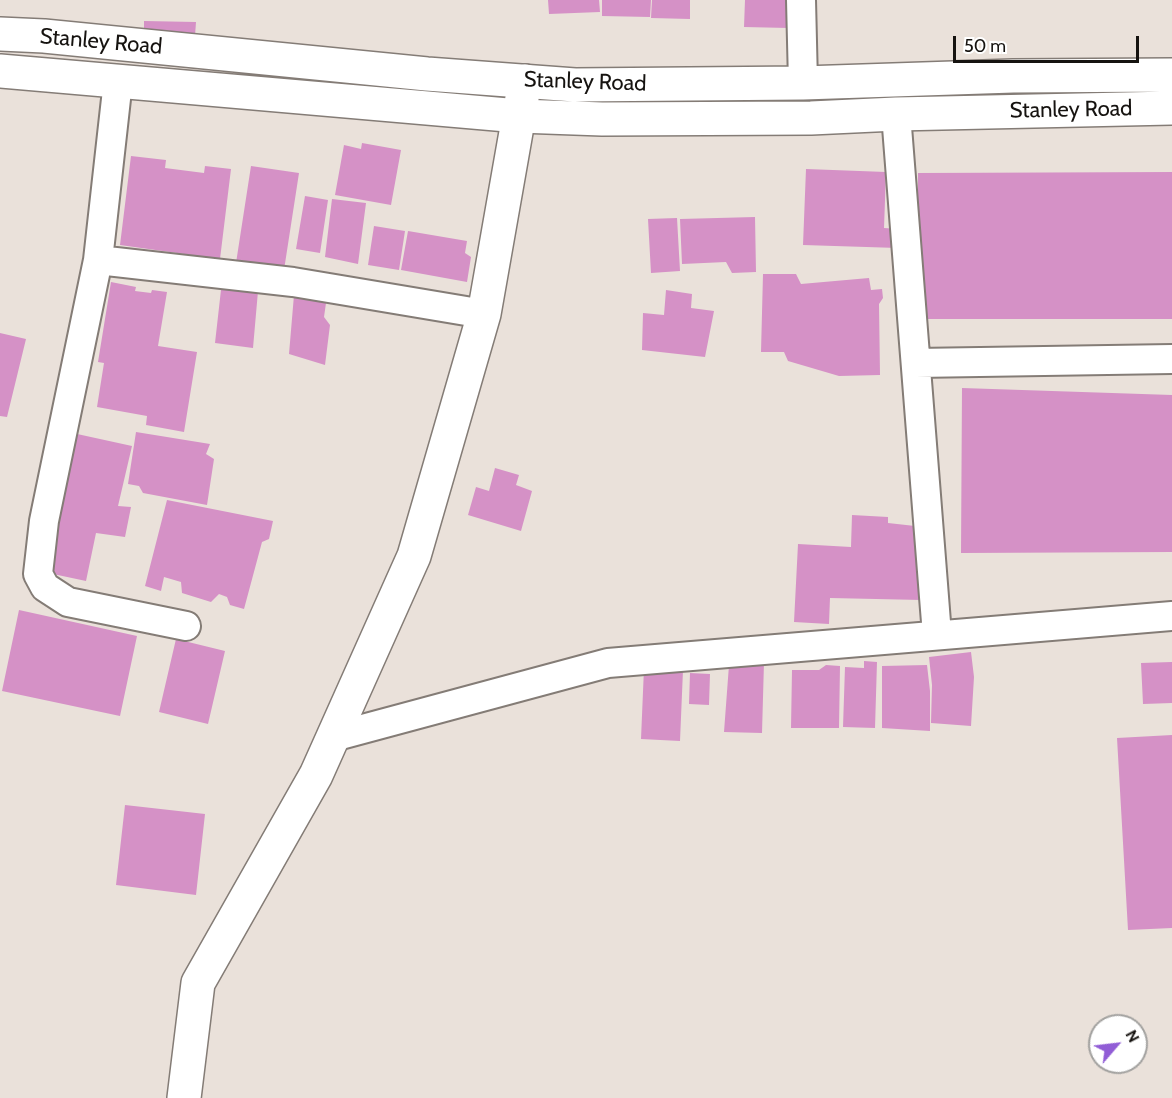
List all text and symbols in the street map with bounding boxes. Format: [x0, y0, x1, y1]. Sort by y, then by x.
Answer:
street label: Stanley Road [39, 23, 163, 61]
scale bar [956, 24, 1142, 62]
text: 50 m [964, 35, 1006, 57]
street label: Stanley Road [523, 67, 647, 97]
street label: Stanley Road [1009, 96, 1133, 124]
north arrow [1088, 1014, 1148, 1074]
text: N [1122, 1027, 1144, 1046]

